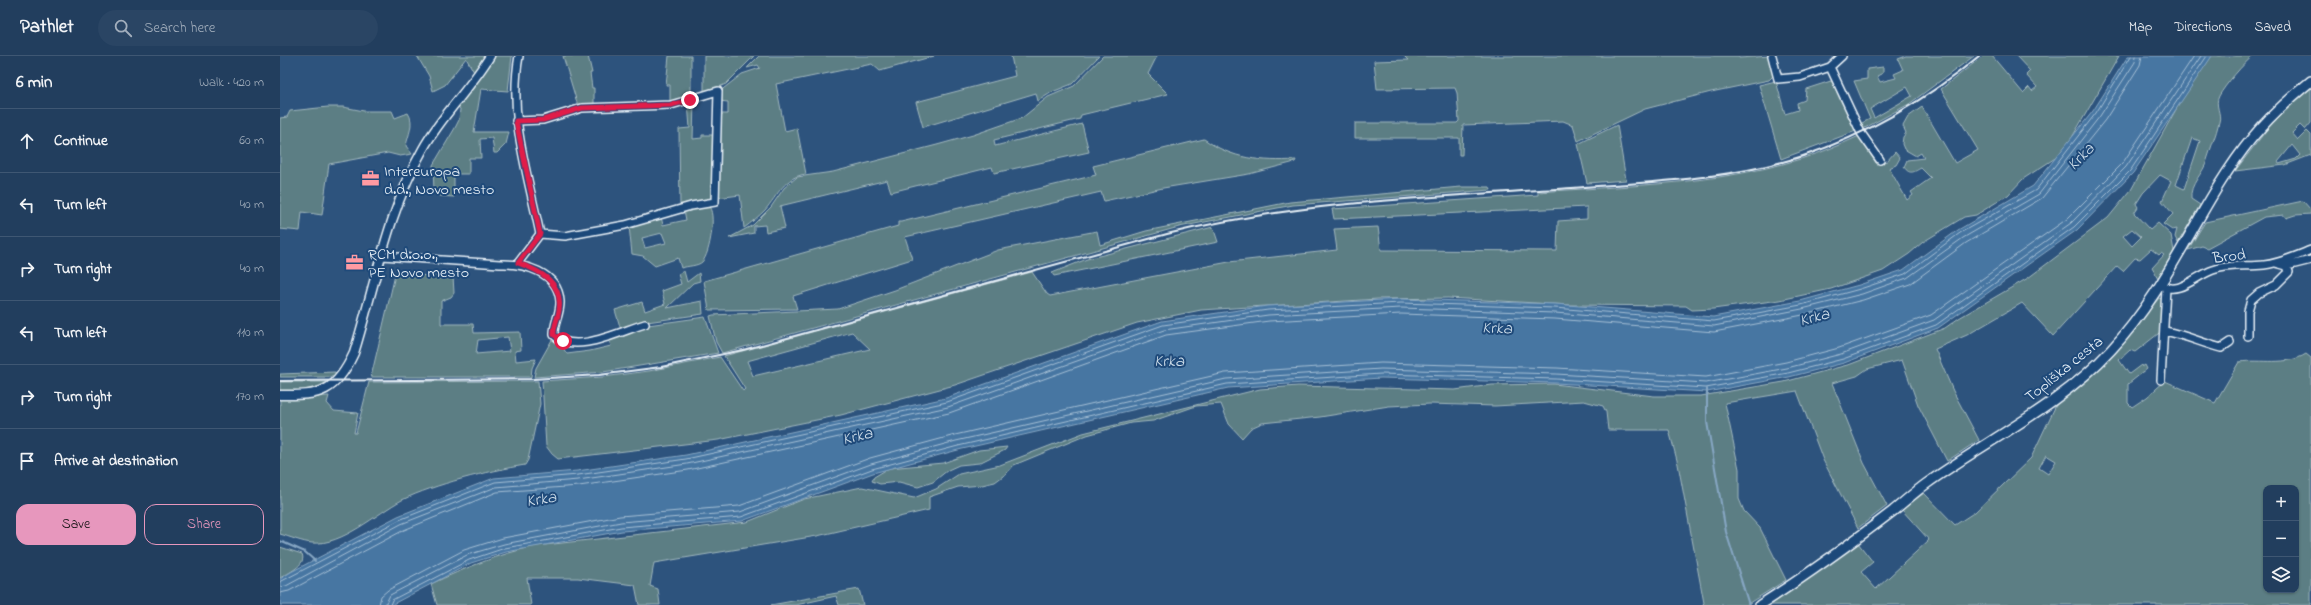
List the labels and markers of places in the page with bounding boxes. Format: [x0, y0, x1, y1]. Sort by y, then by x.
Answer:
place label: Intereuropa d.d., Novo mesto [384, 160, 494, 202]
office icon: Intereuropa d.d., Novo mesto [361, 169, 381, 189]
place label: RCM d.o.o., PE Novo mesto [368, 243, 469, 285]
office icon: RCM d.o.o., PE Novo mesto [345, 252, 365, 272]

